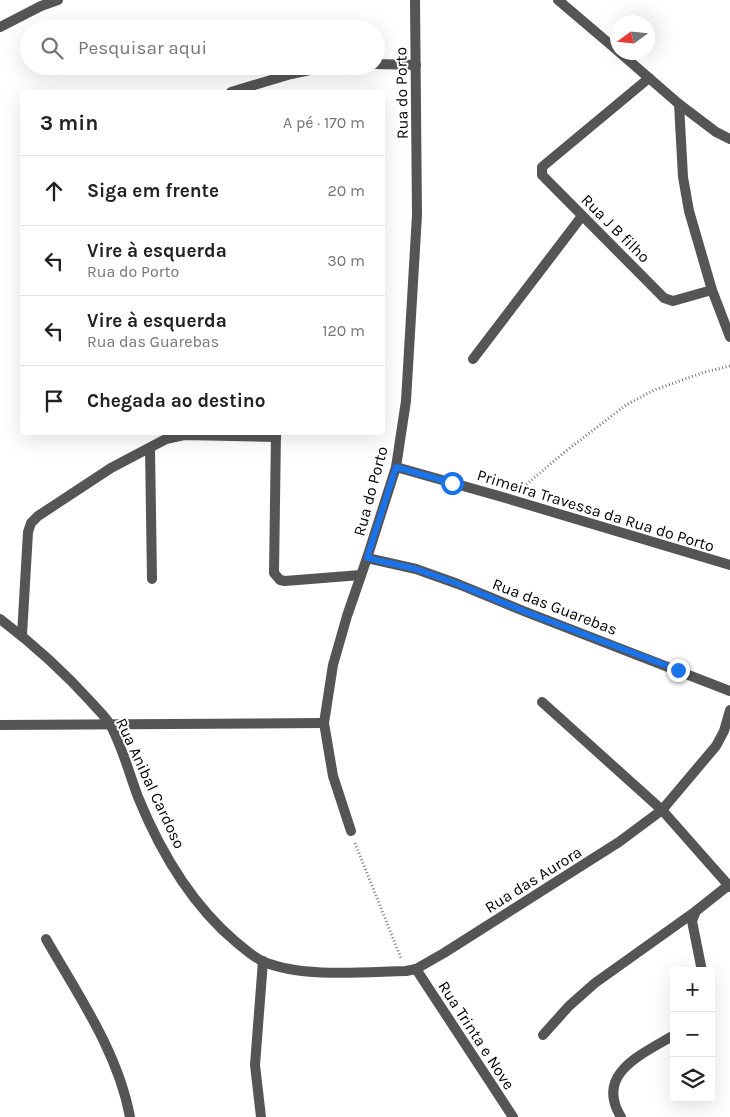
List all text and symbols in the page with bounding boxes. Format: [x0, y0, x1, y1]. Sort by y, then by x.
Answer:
north arrow [610, 15, 655, 60]
search box [20, 20, 385, 75]
icon: search [38, 34, 66, 62]
text: Pesquisar aqui [78, 37, 207, 59]
street label: Rua do Porto [391, 47, 412, 139]
text: 3 min [40, 111, 98, 135]
text: A pé · 170 m [283, 113, 365, 132]
icon: ahead [40, 177, 68, 205]
text: Siga em frente [87, 180, 219, 202]
text: 20 m [327, 181, 365, 200]
street label: Rua J B filho [577, 190, 654, 267]
text: Vire à esquerda [87, 240, 227, 262]
icon: left [40, 247, 68, 275]
text: 30 m [327, 251, 365, 270]
text: Rua do Porto [87, 262, 179, 281]
text: Vire à esquerda [87, 310, 227, 332]
icon: left [40, 317, 68, 345]
text: 120 m [322, 321, 365, 340]
text: Rua das Guarebas [87, 332, 219, 351]
icon: arrive [40, 387, 68, 415]
text: Chegada ao destino [87, 390, 265, 412]
street label: Rua do Porto [349, 444, 392, 538]
street label: Primeira Travessa da Rua do Porto [475, 465, 717, 556]
route start [441, 472, 464, 495]
street label: Rua das Guarebas [490, 574, 620, 639]
route end [667, 659, 690, 682]
street label: Rua Anibal Cardoso [112, 715, 189, 852]
street label: Rua das Aurora [481, 842, 585, 917]
map controls [670, 967, 715, 1102]
button: + [670, 967, 715, 1012]
street label: Rua Trinta e Nove [434, 977, 519, 1093]
button: − [670, 1012, 715, 1057]
button: layers [670, 1057, 715, 1102]

